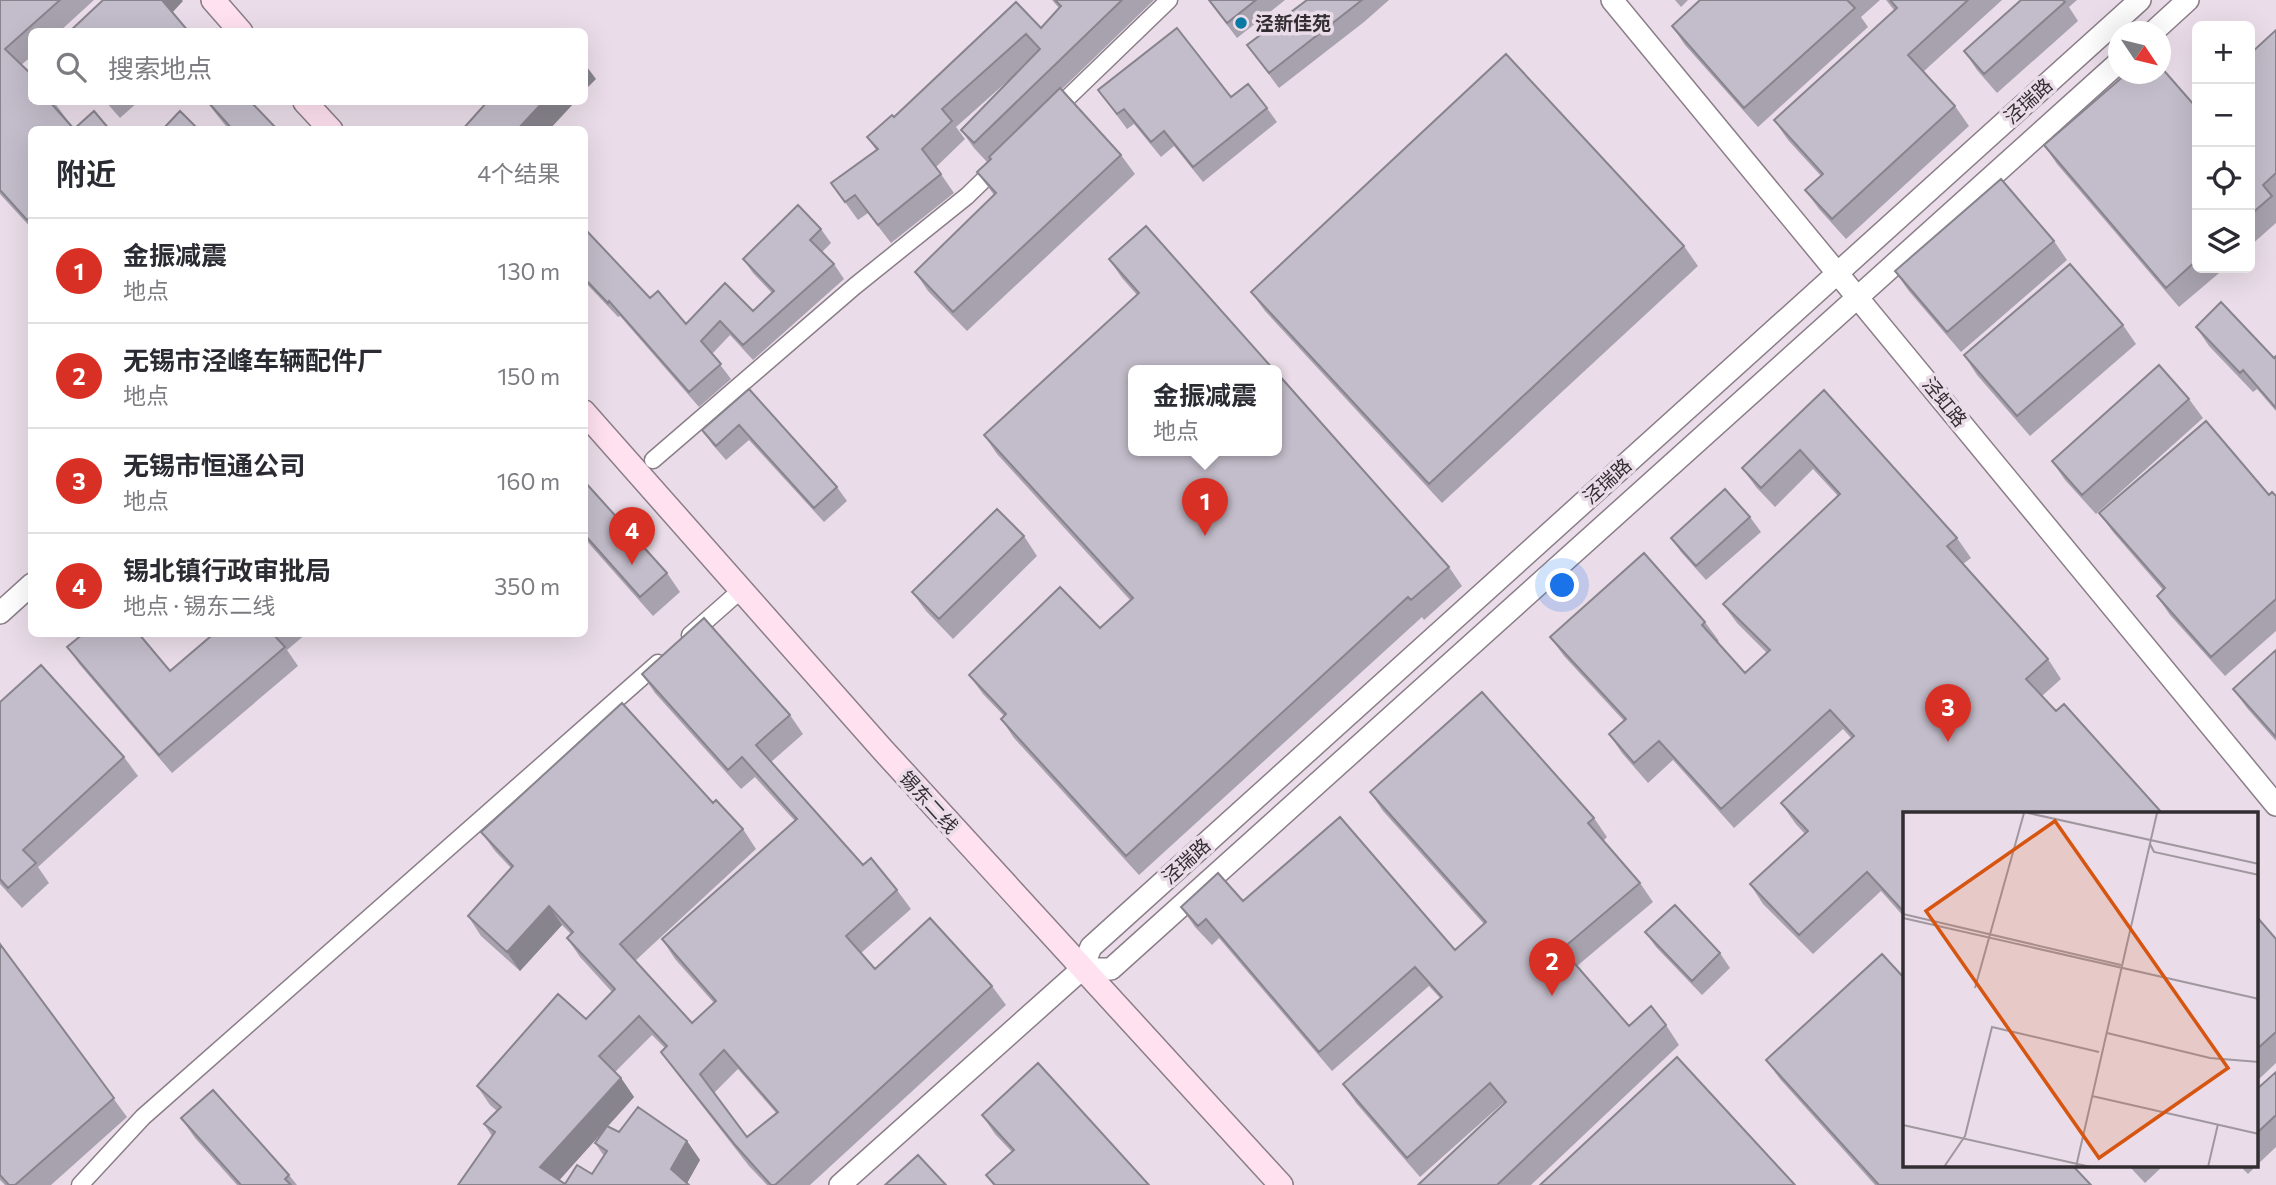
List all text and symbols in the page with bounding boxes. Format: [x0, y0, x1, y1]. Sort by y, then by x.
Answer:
place label: 泾新佳苑 [1255, 11, 1331, 34]
marker: 泾新佳苑 [1233, 15, 1249, 31]
north arrow [2108, 21, 2171, 84]
map controls [2192, 21, 2255, 273]
button: + [2192, 21, 2255, 84]
search box [28, 28, 588, 105]
icon: search [52, 48, 90, 86]
text: 搜索地点 [108, 52, 212, 83]
street label: 泾瑞路 [1999, 73, 2057, 128]
button: − [2192, 84, 2255, 147]
button: locate [2192, 147, 2255, 210]
text: 附近 [56, 154, 116, 191]
text: 4个结果 [477, 159, 560, 187]
button: layers [2192, 210, 2255, 273]
text: 金振减震 [123, 239, 227, 270]
text: 1 [74, 257, 84, 285]
text: 130 m [498, 257, 560, 285]
text: 地点 [123, 276, 169, 304]
text: 无锡市泾峰车辆配件厂 [123, 344, 383, 375]
text: 2 [72, 362, 86, 390]
text: 150 m [497, 362, 560, 390]
popup [1128, 365, 1282, 456]
street label: 泾虹路 [1919, 372, 1972, 431]
text: 金振减震 [1153, 379, 1257, 410]
text: 地点 [123, 381, 169, 409]
text: 地点 [1153, 416, 1199, 444]
text: 无锡市恒通公司 [123, 449, 305, 480]
street label: 泾瑞路 [1578, 453, 1636, 508]
text: 3 [72, 467, 86, 495]
text: 160 m [497, 467, 560, 495]
pin: 1 [1182, 478, 1228, 536]
text: 地点 [123, 486, 169, 514]
pin: 4 [609, 507, 655, 565]
text: 锡北镇行政审批局 [123, 554, 331, 585]
your location [1545, 568, 1579, 602]
text: 4 [72, 572, 86, 600]
text: 350 m [494, 572, 560, 600]
text: 地点 · 锡东二线 [123, 591, 275, 619]
pin: 3 [1925, 684, 1971, 742]
street label: 锡东二线 [895, 766, 963, 838]
inset map [1903, 812, 2258, 1168]
street label: 泾瑞路 [1157, 833, 1215, 888]
pin: 2 [1529, 938, 1575, 996]

